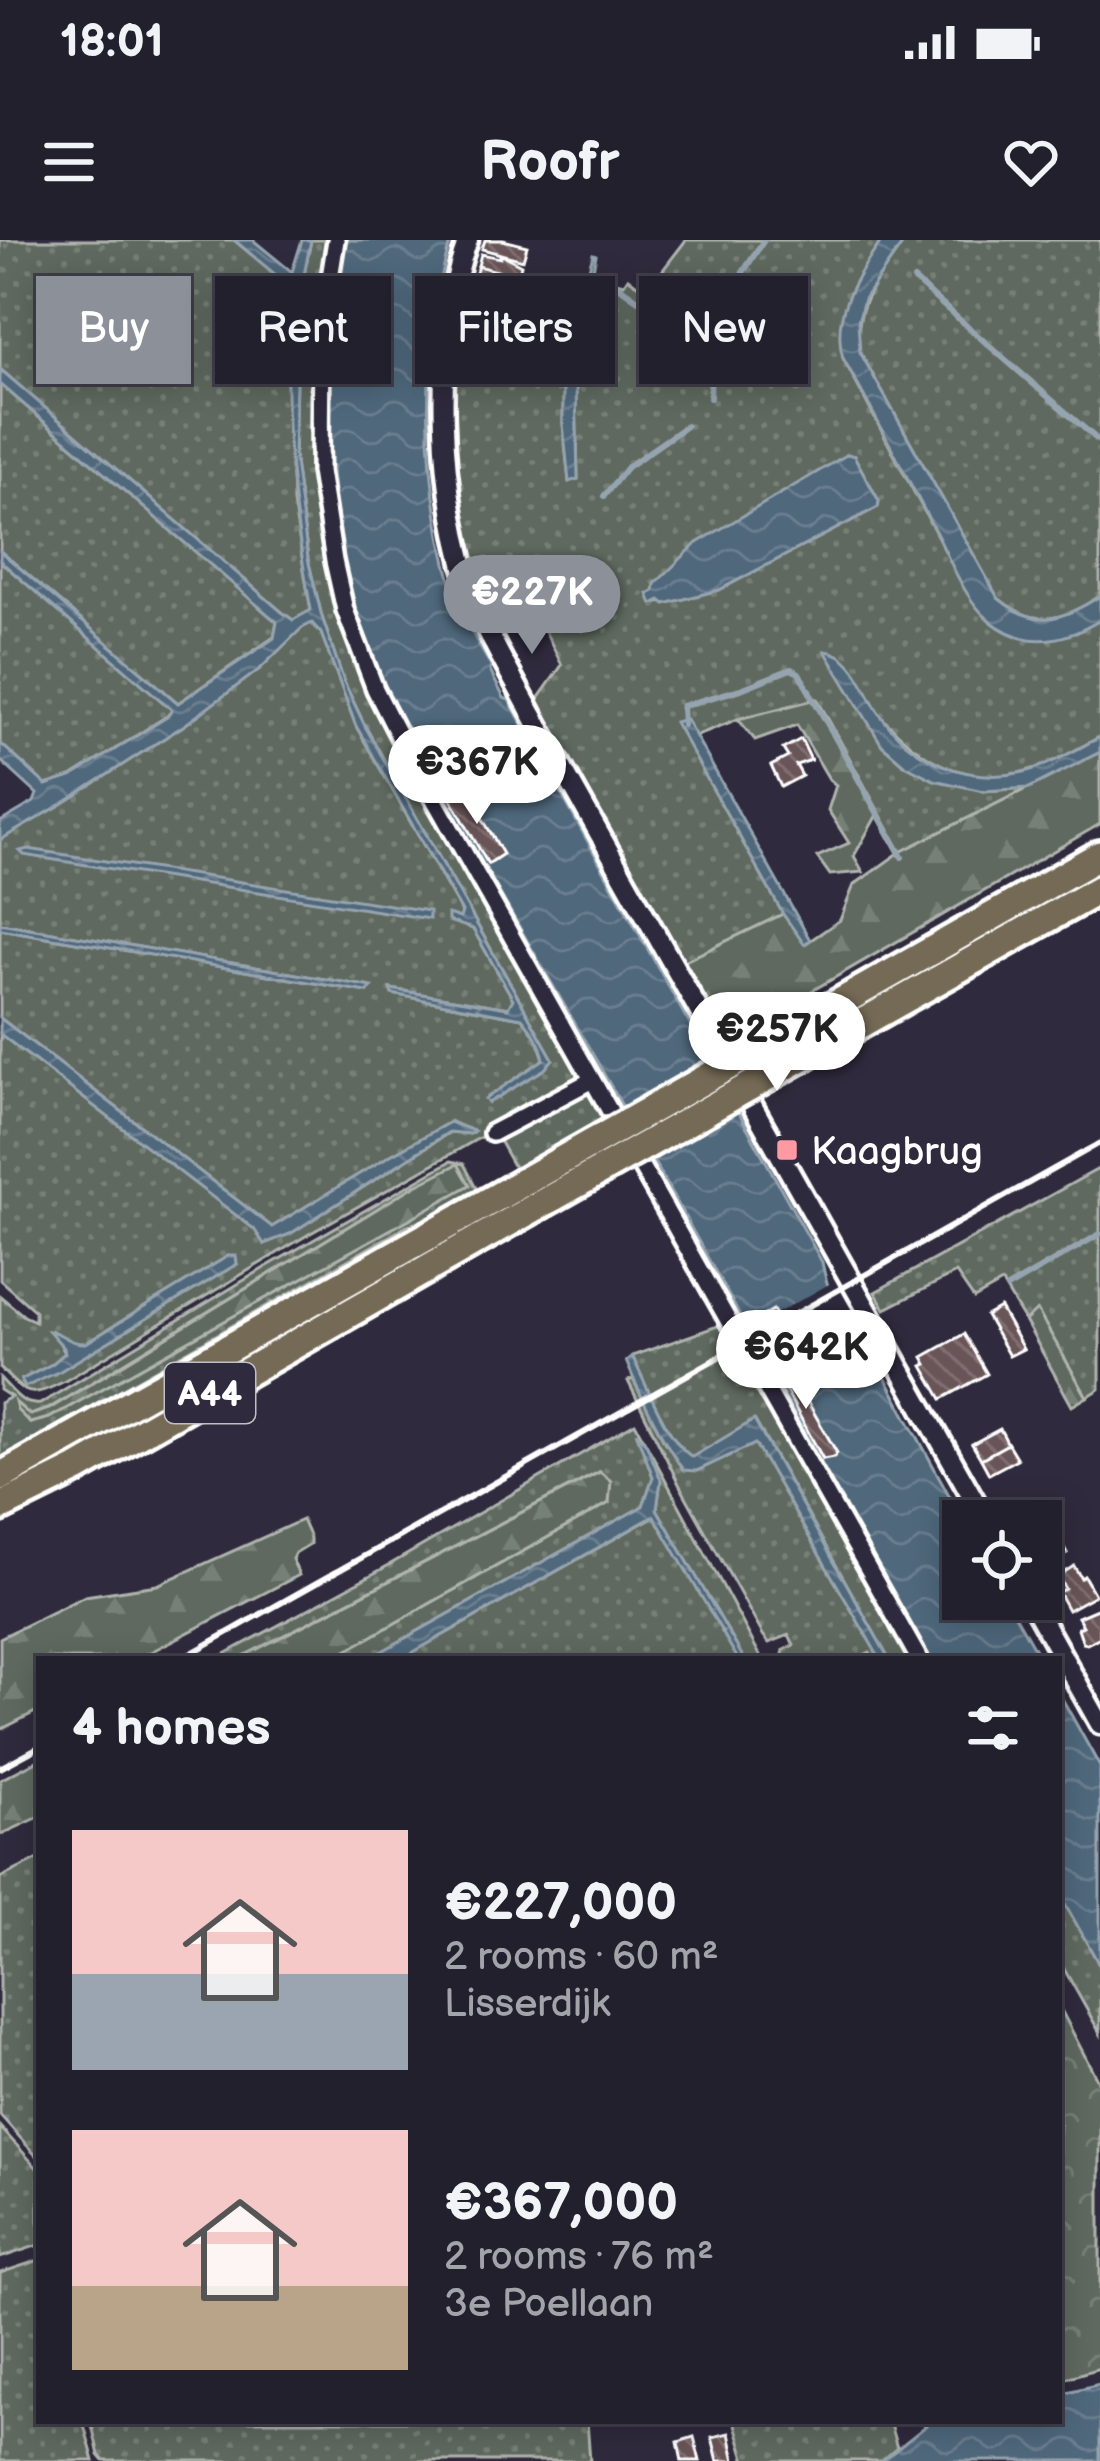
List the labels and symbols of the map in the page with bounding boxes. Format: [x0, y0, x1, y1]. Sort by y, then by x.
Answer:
pin: €227K [448, 555, 616, 657]
pin: €367K [393, 725, 561, 827]
pin: €257K [693, 992, 861, 1094]
place label: Kaagbrug [811, 1129, 983, 1176]
marker: Kaagbrug [774, 1137, 800, 1163]
pin: €642K [722, 1310, 890, 1412]
road number: A44 [165, 1363, 255, 1423]

